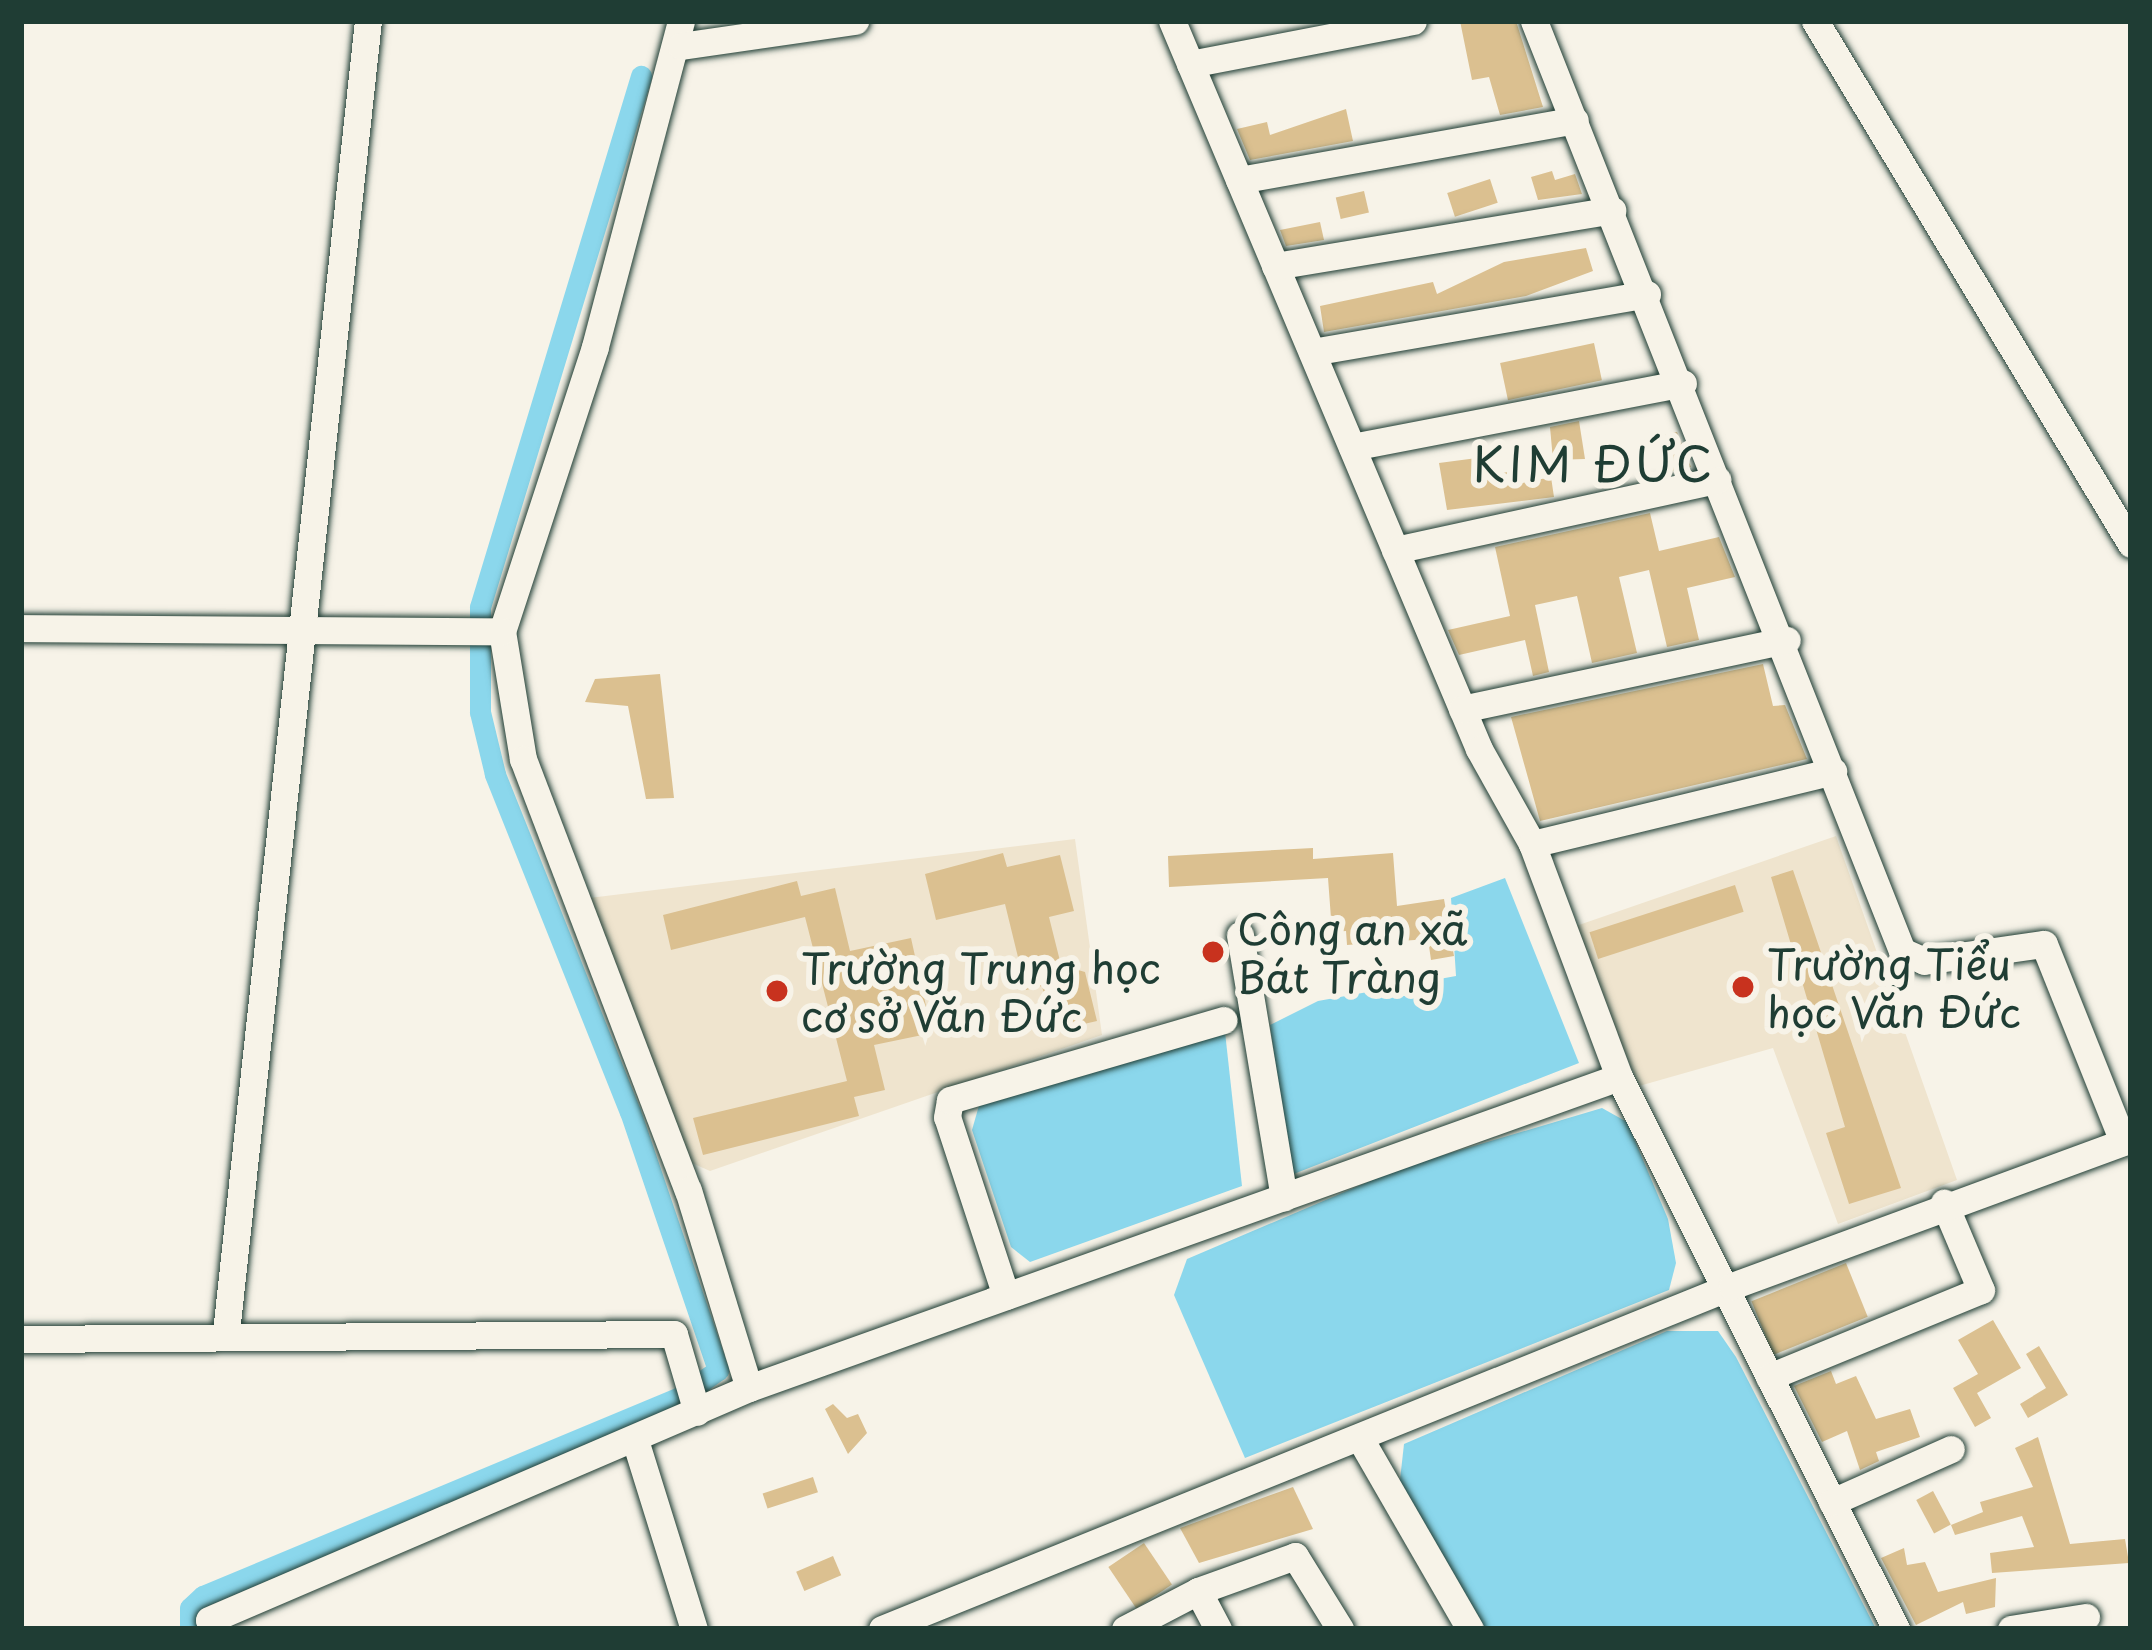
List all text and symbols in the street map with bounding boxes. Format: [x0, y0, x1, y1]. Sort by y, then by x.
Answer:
district label: KIM ĐỨC [1473, 434, 1715, 492]
place label: Công an xã Bát Tràng [1237, 903, 1466, 1002]
place label: Trường Tiểu học Văn Đức [1767, 938, 2023, 1036]
marker: Công an xã Bát Tràng [1200, 939, 1226, 965]
place label: Trường Trung học cơ sở Văn Đức [801, 942, 1161, 1040]
marker: Trường Tiểu học Văn Đức [1730, 974, 1756, 1000]
marker: Trường Trung học cơ sở Văn Đức [764, 978, 790, 1004]

